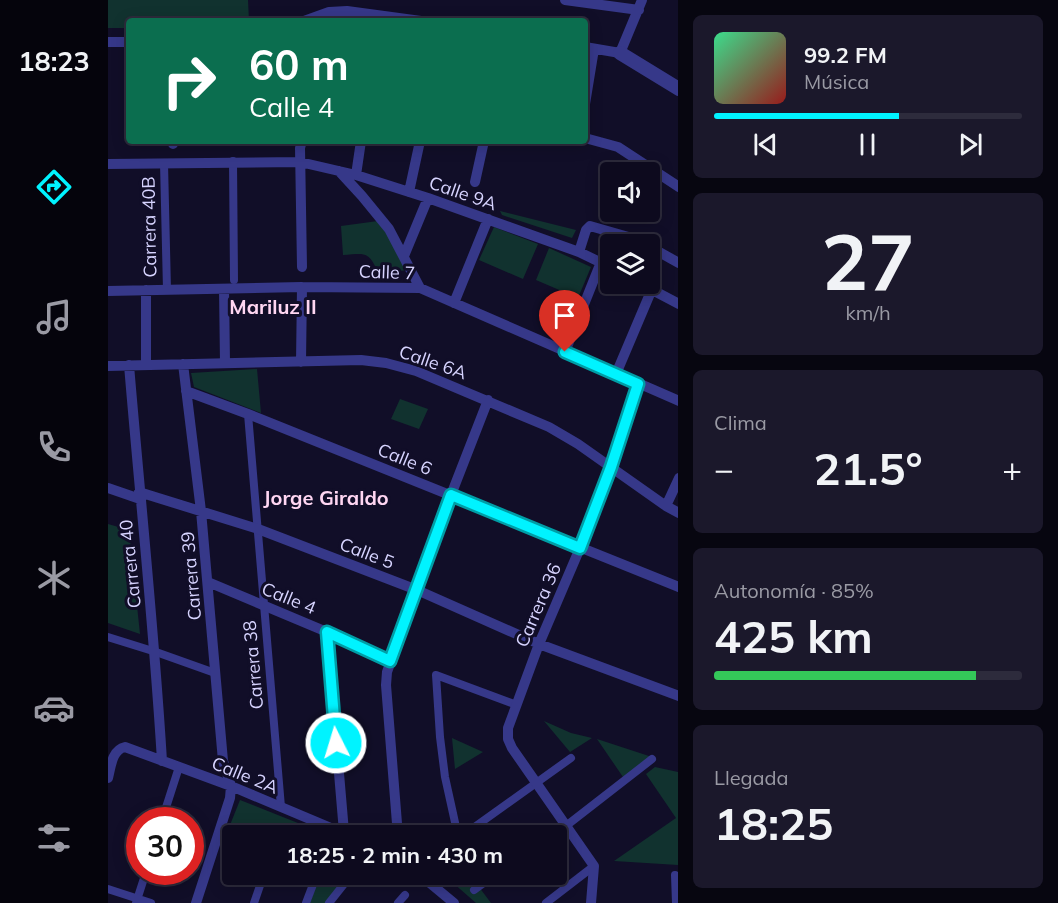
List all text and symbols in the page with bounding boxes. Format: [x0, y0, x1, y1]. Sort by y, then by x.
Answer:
text: 60 m [249, 38, 349, 91]
text: 99.2 FM [804, 41, 887, 69]
icon: right [150, 42, 228, 120]
text: 18:23 [18, 44, 90, 78]
text: Música [804, 69, 869, 94]
text: Calle 4 [249, 90, 334, 124]
icon: previous [749, 128, 782, 161]
icon: pause [851, 128, 884, 161]
icon: next [954, 128, 987, 161]
map controls [600, 162, 660, 294]
button: sound [600, 162, 660, 222]
icon: directions [33, 166, 75, 208]
street label: Calle 9A [426, 171, 500, 215]
street label: Carrera 40B [137, 176, 161, 278]
text: 27 [821, 212, 915, 310]
button: layers [600, 234, 660, 294]
street label: Calle 7 [358, 260, 416, 284]
pin [539, 290, 590, 352]
district label: Mariluz II [229, 294, 317, 319]
icon: music [33, 296, 75, 338]
icon: arrive [548, 299, 581, 332]
text: km/h [845, 300, 891, 325]
street label: Calle 6A [396, 340, 470, 384]
text: Clima [714, 410, 767, 435]
icon: phone [33, 426, 75, 468]
street label: Calle 6 [374, 438, 436, 480]
text: 21.5° [813, 440, 923, 496]
text: − [714, 448, 734, 489]
text: + [1002, 448, 1022, 489]
district label: Jorge Giraldo [263, 485, 389, 510]
street label: Carrera 40 [114, 518, 146, 610]
street label: Carrera 39 [176, 531, 206, 621]
street label: Calle 5 [336, 532, 398, 574]
icon: climate [33, 557, 75, 599]
street label: Carrera 36 [510, 559, 566, 651]
street label: Calle 4 [258, 577, 320, 619]
text: Autonomía · 85% [714, 578, 874, 603]
text: 425 km [714, 608, 873, 664]
street label: Carrera 38 [238, 620, 268, 710]
icon: car [33, 687, 75, 729]
position arrow [304, 711, 368, 775]
street label: Calle 2A [208, 751, 282, 799]
text: Llegada [714, 765, 789, 790]
text: 18:25 [714, 795, 833, 851]
speed limit sign: 30 [126, 807, 204, 885]
icon: filters [33, 817, 75, 859]
text: 18:25 · 2 min · 430 m [286, 841, 503, 869]

